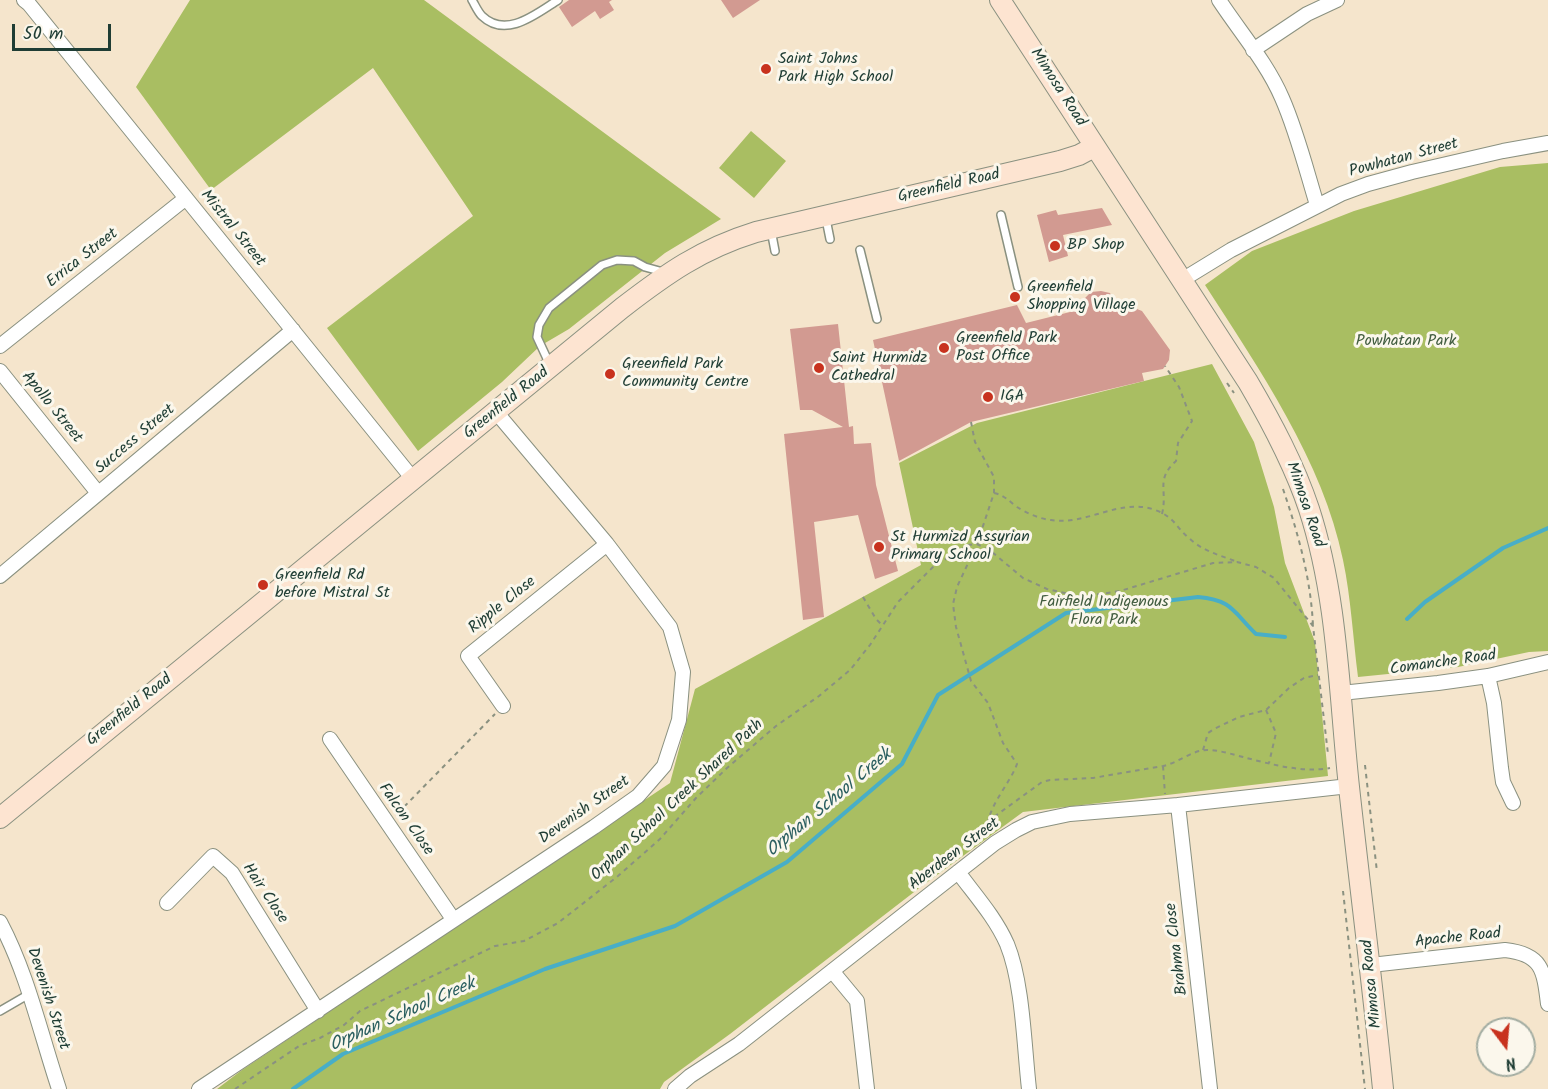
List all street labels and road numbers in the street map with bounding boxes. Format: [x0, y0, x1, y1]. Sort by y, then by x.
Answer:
street label: Mimosa Road [1025, 45, 1089, 131]
street label: Powhatan Street [1347, 135, 1461, 183]
street label: Greenfield Road [896, 166, 1002, 208]
street label: Mistral Street [195, 187, 269, 271]
street label: Errica Street [43, 225, 123, 293]
street label: Greenfield Road [461, 364, 553, 444]
street label: Apollo Street [16, 368, 86, 448]
street label: Success Street [92, 401, 180, 479]
street label: Mimosa Road [1280, 460, 1328, 550]
street label: Ripple Close [466, 573, 540, 639]
street label: Comanche Road [1389, 647, 1497, 681]
street label: Greenfield Road [84, 671, 176, 751]
street label: Orphan School Creek Shared Path [588, 716, 768, 886]
street label: Devenish Street [536, 773, 634, 849]
street label: Falcon Close [373, 780, 437, 860]
street label: Aberdeen Street [906, 815, 1004, 895]
street label: Hair Close [237, 860, 291, 928]
street label: Brahma Close [1163, 902, 1193, 996]
street label: Apache Road [1414, 925, 1502, 953]
street label: Mimosa Road [1359, 939, 1387, 1029]
street label: Devenish Street [21, 946, 73, 1052]

